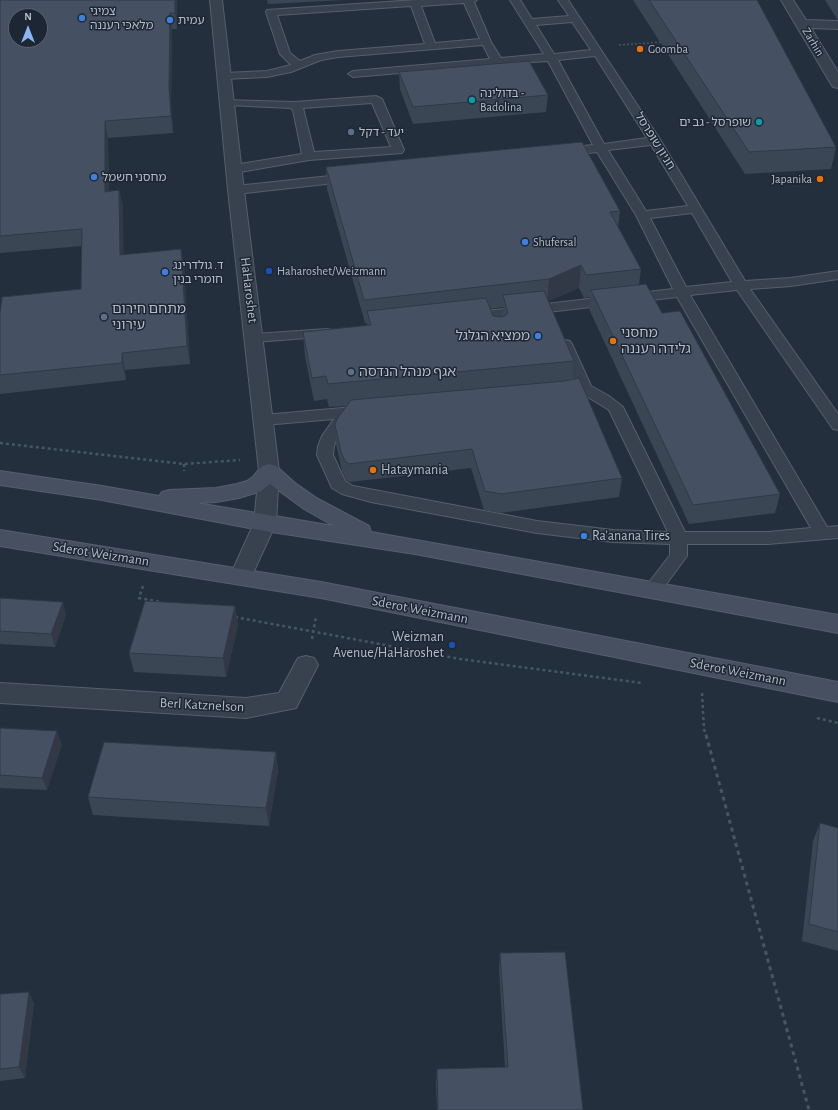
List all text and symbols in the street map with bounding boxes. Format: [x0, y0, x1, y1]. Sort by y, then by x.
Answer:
place label: צמיגי מלאכי רעננה [90, 4, 153, 32]
north arrow [8, 8, 48, 48]
text: N [24, 11, 32, 22]
marker: צמיגי מלאכי רעננה [77, 13, 87, 23]
place label: עמית [178, 13, 205, 27]
marker: עמית [165, 15, 175, 25]
street label: Zarhin [799, 25, 827, 59]
place label: Goomba [648, 42, 688, 56]
marker: Goomba [635, 44, 645, 54]
place label: בדולינה - Badolina [480, 86, 524, 114]
marker: בדולינה - Badolina [467, 95, 477, 105]
street label: חניון שופרסל [632, 110, 678, 172]
place label: שופרסל - גב ים [679, 115, 751, 129]
marker: שופרסל - גב ים [754, 117, 764, 127]
place label: יעד - דקל [359, 125, 404, 139]
marker: יעד - דקל [346, 127, 356, 137]
place label: מחסני חשמל [102, 170, 166, 184]
marker: מחסני חשמל [89, 172, 99, 182]
place label: Japanika [772, 172, 812, 186]
marker: Japanika [815, 174, 825, 184]
place label: Shufersal [533, 235, 577, 249]
marker: Shufersal [520, 237, 530, 247]
street label: HaHaroshet [237, 256, 261, 324]
place label: ד. גולדרינג חומרי בנין [173, 258, 224, 286]
place label: Haharoshet/Weizmann [277, 264, 386, 278]
marker: Haharoshet/Weizmann [264, 266, 274, 276]
marker: ד. גולדרינג חומרי בנין [160, 267, 170, 277]
place label: מתחם חירום עירוני [112, 301, 186, 334]
marker: מתחם חירום עירוני [99, 312, 109, 322]
place label: מחסני גלידה רעננה [621, 325, 691, 358]
place label: ממציא הגלגל [456, 328, 530, 344]
marker: ממציא הגלגל [533, 331, 543, 341]
marker: מחסני גלידה רעננה [608, 336, 618, 346]
place label: אגף מנהל הנדסה [359, 364, 456, 380]
marker: אגף מנהל הנדסה [346, 367, 356, 377]
place label: Hataymania [381, 462, 448, 478]
marker: Hataymania [368, 465, 378, 475]
place label: Ra'anana Tires [592, 528, 670, 544]
marker: Ra'anana Tires [579, 531, 589, 541]
street label: Sderot Weizmann [52, 538, 150, 570]
street label: Sderot Weizmann [371, 592, 469, 628]
place label: Weizman Avenue/HaHaroshet [333, 629, 444, 662]
marker: Weizman Avenue/HaHaroshet [447, 640, 457, 650]
street label: Sderot Weizmann [689, 654, 787, 690]
street label: Berl Katznelson [159, 694, 245, 716]

